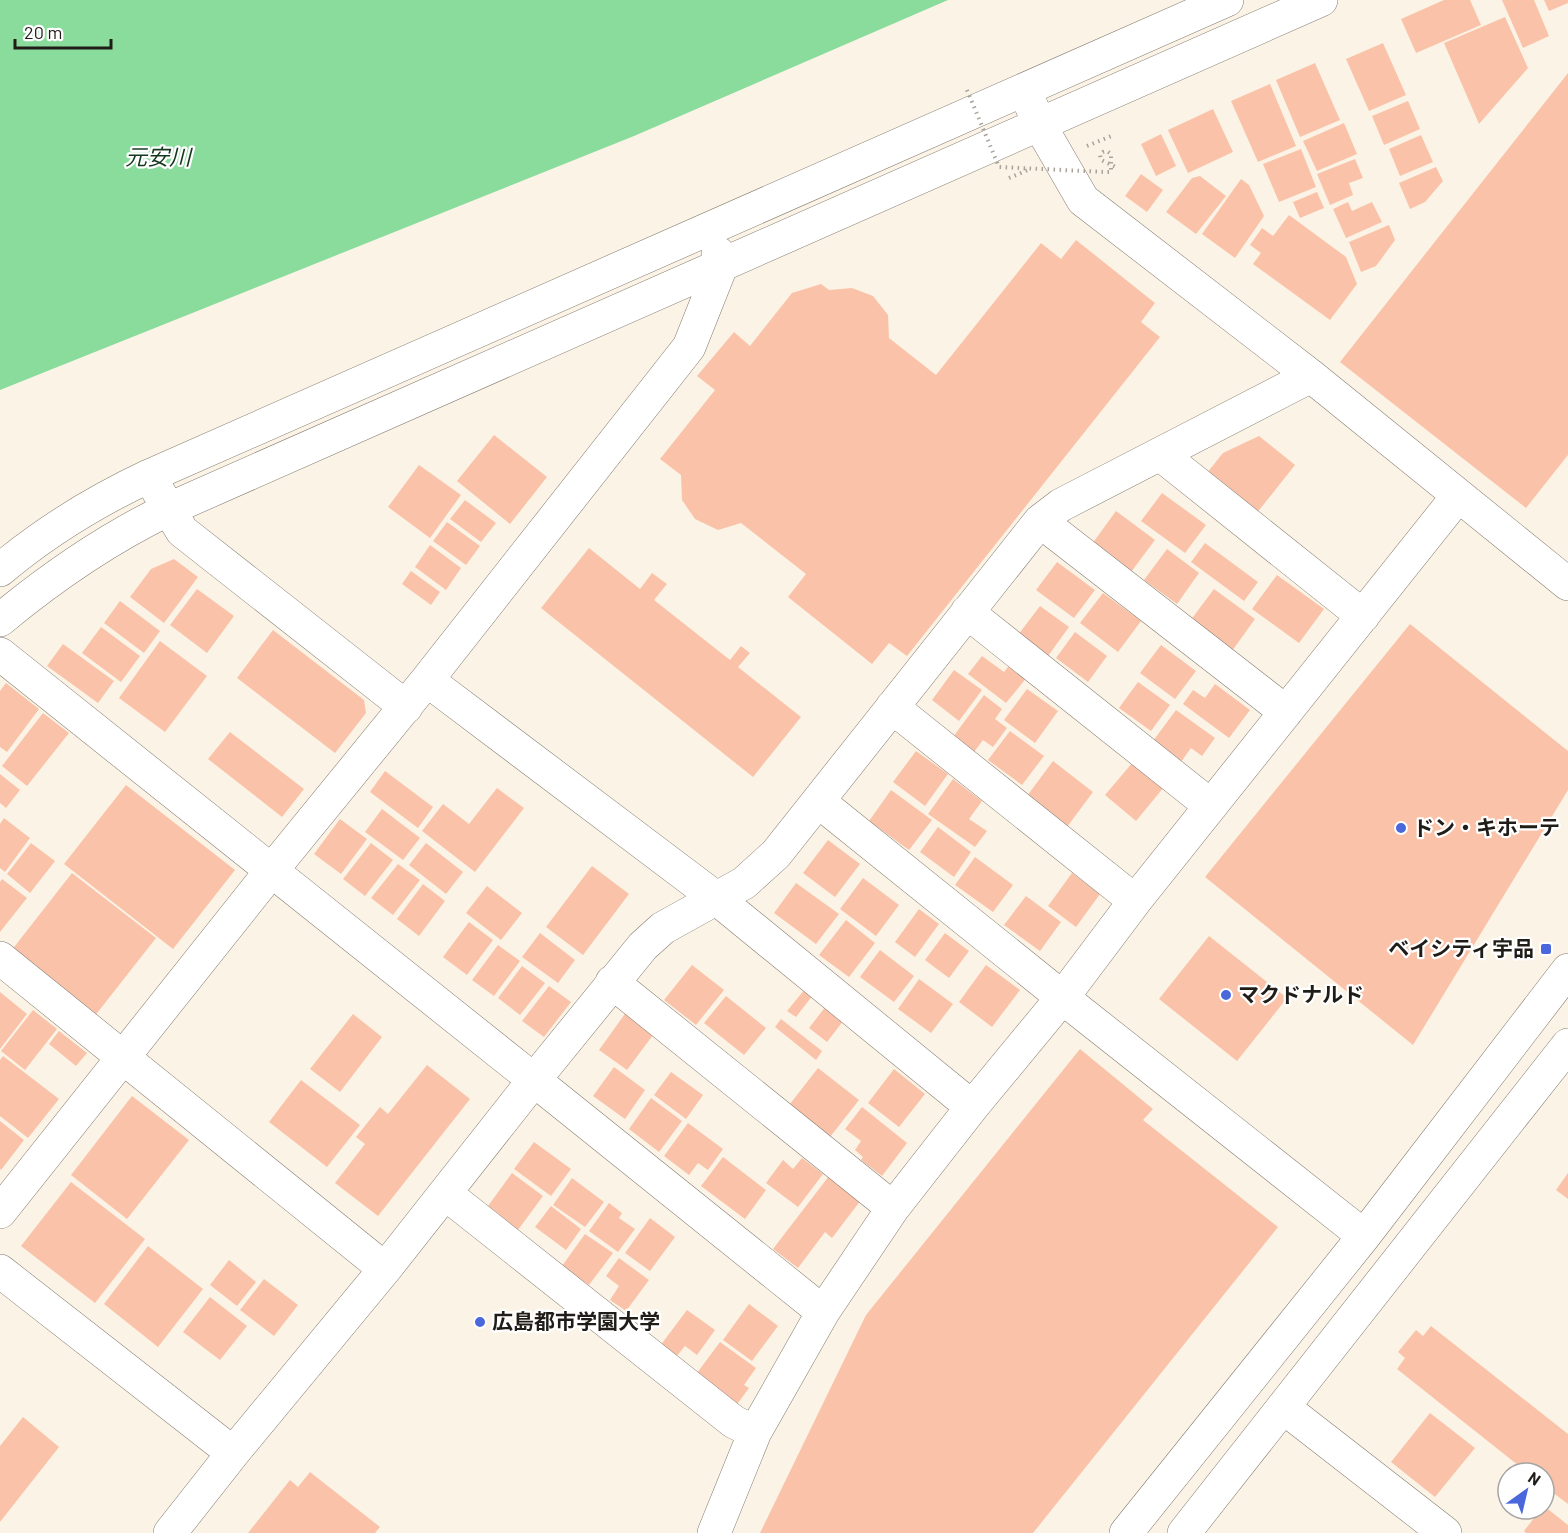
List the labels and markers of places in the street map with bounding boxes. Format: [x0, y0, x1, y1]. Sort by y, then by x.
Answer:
place label: ドン・キホーテ [1413, 814, 1560, 839]
marker: ドン・キホーテ [1394, 821, 1408, 835]
place label: ベイシティ宇品 [1388, 935, 1534, 960]
marker: ベイシティ宇品 [1539, 942, 1553, 956]
place label: マクドナルド [1238, 981, 1364, 1006]
marker: マクドナルド [1219, 988, 1233, 1002]
place label: 広島都市学園大学 [492, 1308, 660, 1333]
marker: 広島都市学園大学 [473, 1315, 487, 1329]

